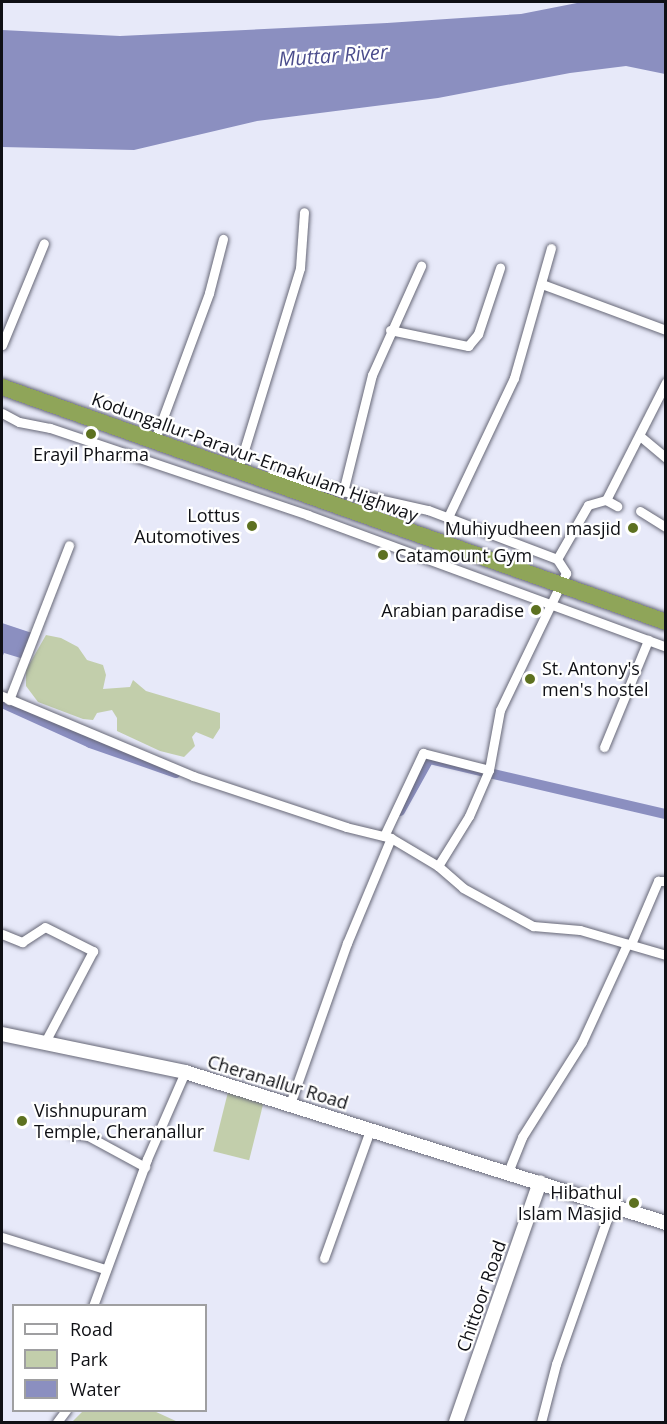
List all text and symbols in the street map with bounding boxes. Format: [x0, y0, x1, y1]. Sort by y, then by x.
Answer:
water label: Muttar River [278, 39, 388, 71]
street label: Kodungallur-Paravur-Ernakulam Highway [89, 388, 421, 526]
marker: Erayil Pharma [84, 427, 98, 441]
place label: Erayil Pharma [33, 443, 149, 465]
place label: Lottus Automotives [134, 505, 240, 548]
place label: Muhiyudheen masjid [445, 517, 621, 539]
marker: Lottus Automotives [245, 519, 259, 533]
marker: Muhiyudheen masjid [626, 521, 640, 535]
place label: Catamount Gym [395, 544, 532, 566]
marker: Catamount Gym [376, 548, 390, 562]
place label: Arabian paradise [381, 599, 524, 621]
marker: Arabian paradise [529, 603, 543, 617]
place label: St. Antony's men's hostel [542, 658, 649, 700]
marker: St. Antony's men's hostel [523, 672, 537, 686]
street label: Cheranallur Road [205, 1050, 351, 1114]
place label: Vishnupuram Temple, Cheranallur [34, 1100, 204, 1142]
marker: Vishnupuram Temple, Cheranallur [15, 1114, 29, 1128]
place label: Hibathul Islam Masjid [518, 1182, 622, 1224]
marker: Hibathul Islam Masjid [627, 1196, 641, 1210]
street label: Chittoor Road [452, 1237, 510, 1355]
legend [12, 1304, 207, 1412]
text: Road [70, 1317, 113, 1341]
text: Park [70, 1347, 108, 1371]
text: Water [70, 1377, 121, 1401]

